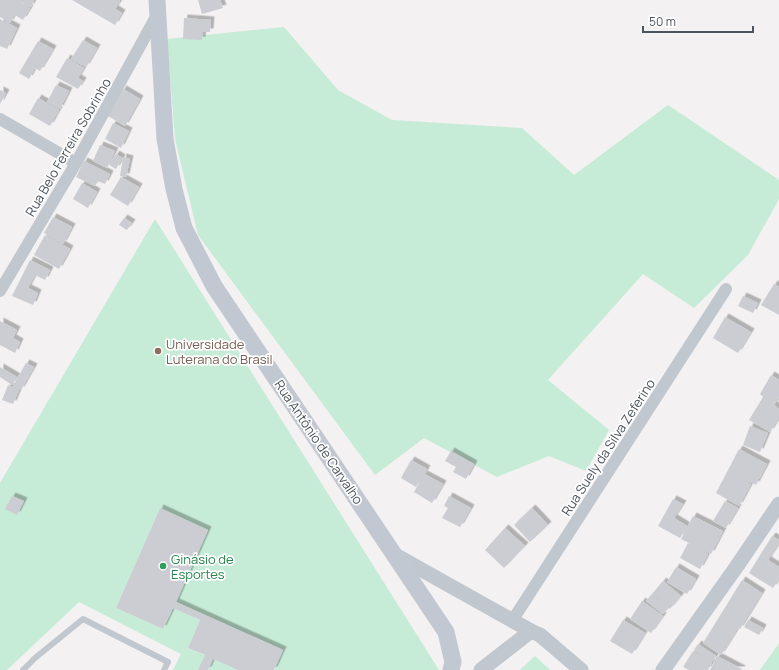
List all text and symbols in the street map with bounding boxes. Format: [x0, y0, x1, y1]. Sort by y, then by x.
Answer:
scale bar [643, 8, 753, 34]
text: 50 m [649, 13, 676, 30]
street label: Rua Belo Ferreira Sobrinho [21, 74, 115, 219]
place label: Universidade Luterana do Brasil [166, 335, 273, 368]
marker: Universidade Luterana do Brasil [153, 346, 163, 356]
street label: Rua Suely da Silva Zeferino [557, 375, 659, 519]
street label: Rua Antônio de Carvalho [271, 376, 368, 508]
place label: Ginásio de Esportes [171, 550, 234, 583]
marker: Ginásio de Esportes [158, 561, 168, 571]

